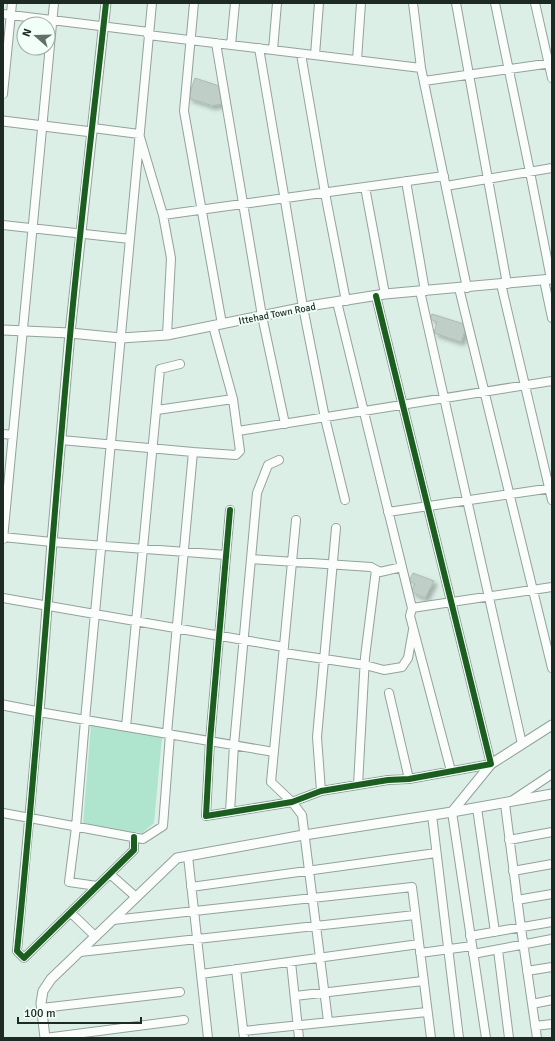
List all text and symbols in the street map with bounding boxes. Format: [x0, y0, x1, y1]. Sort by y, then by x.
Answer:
north arrow [16, 16, 56, 56]
text: N [20, 27, 34, 39]
street label: Ittehad Town Road [238, 301, 317, 327]
scale bar [18, 999, 141, 1025]
text: 100 m [24, 1006, 56, 1021]

